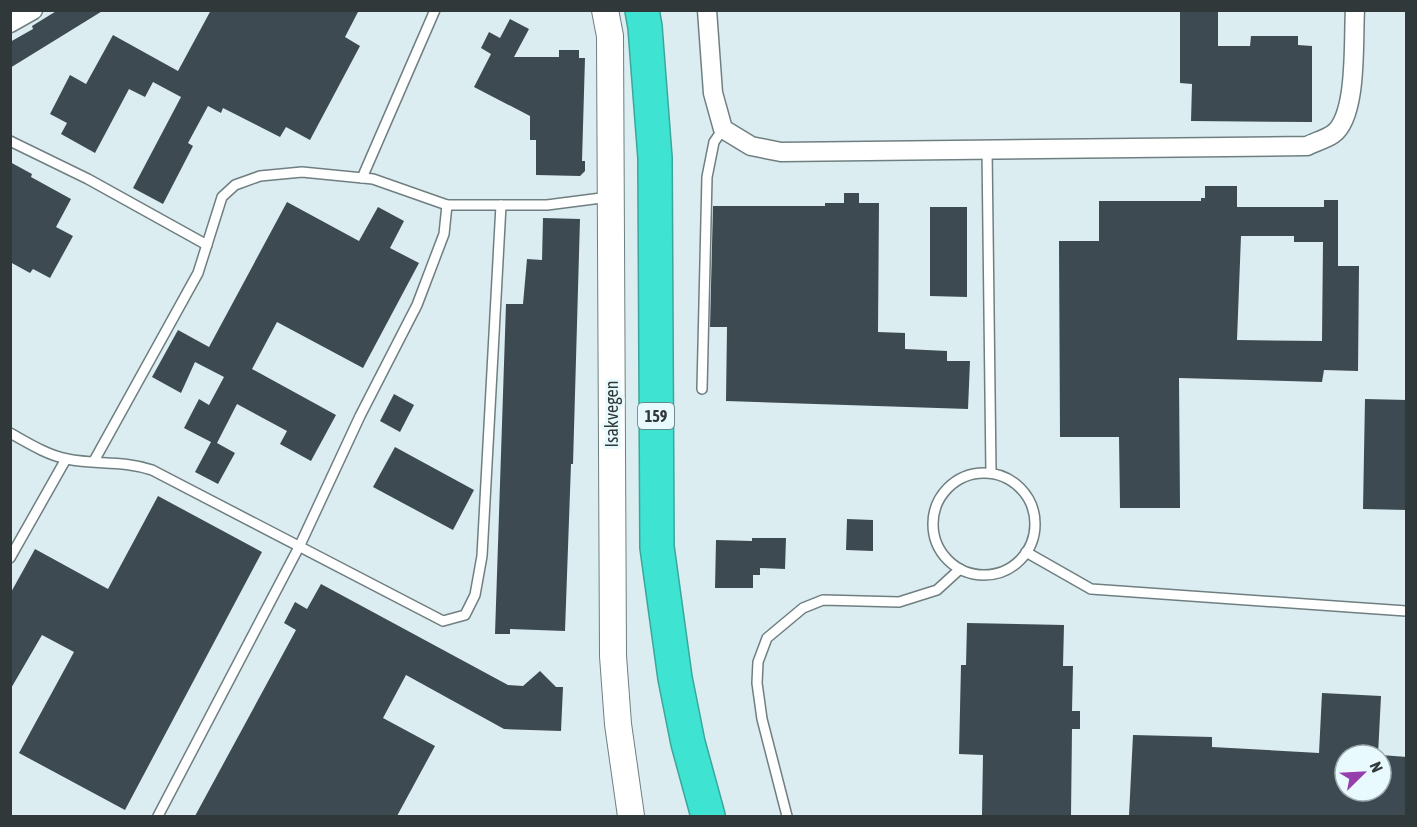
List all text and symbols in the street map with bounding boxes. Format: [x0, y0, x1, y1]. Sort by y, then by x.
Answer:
street label: Isakvegen [601, 381, 622, 447]
road number: 159 [638, 403, 674, 429]
north arrow [1333, 743, 1393, 803]
text: N [1367, 759, 1387, 775]

